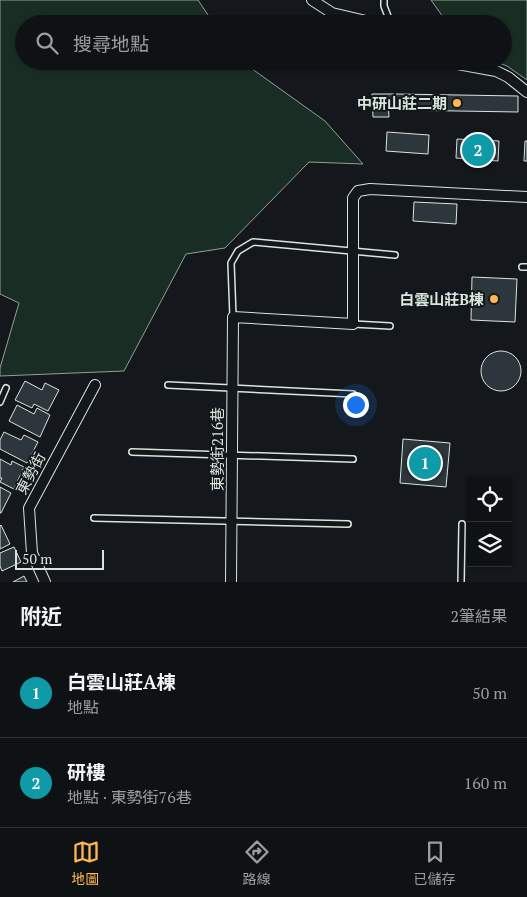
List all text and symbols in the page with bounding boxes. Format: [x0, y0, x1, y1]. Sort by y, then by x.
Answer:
search box [15, 15, 512, 70]
icon: search [33, 29, 61, 57]
text: 搜尋地點 [73, 31, 149, 56]
place label: 中研山莊二期 [357, 93, 447, 113]
marker: 中研山莊二期 [451, 97, 463, 109]
pin: 2 [462, 131, 494, 169]
place label: 白雲山莊B棟 [399, 289, 484, 309]
marker: 白雲山莊B棟 [488, 293, 500, 305]
your location [343, 392, 369, 418]
street label: 東勢街216巷 [207, 407, 227, 491]
pin: 1 [409, 444, 441, 482]
street label: 東勢街 [11, 448, 49, 498]
map controls [467, 477, 512, 567]
button: locate [467, 477, 512, 522]
button: layers [467, 522, 512, 567]
scale bar [15, 547, 104, 570]
text: 50 m [22, 549, 52, 568]
text: 附近 [20, 602, 62, 630]
text: 2筆結果 [450, 605, 507, 627]
text: 白雲山莊A棟 [67, 669, 176, 694]
text: 1 [31, 682, 41, 704]
text: 50 m [472, 682, 507, 704]
text: 地點 [67, 696, 99, 718]
text: 研樓 [67, 759, 105, 784]
text: 2 [31, 772, 41, 794]
text: 160 m [464, 772, 507, 794]
text: 地點 · 東勢街76巷 [67, 786, 192, 808]
tab: 地圖 [72, 838, 100, 888]
tab: 路線 [243, 838, 271, 888]
tab: 已儲存 [414, 838, 456, 888]

